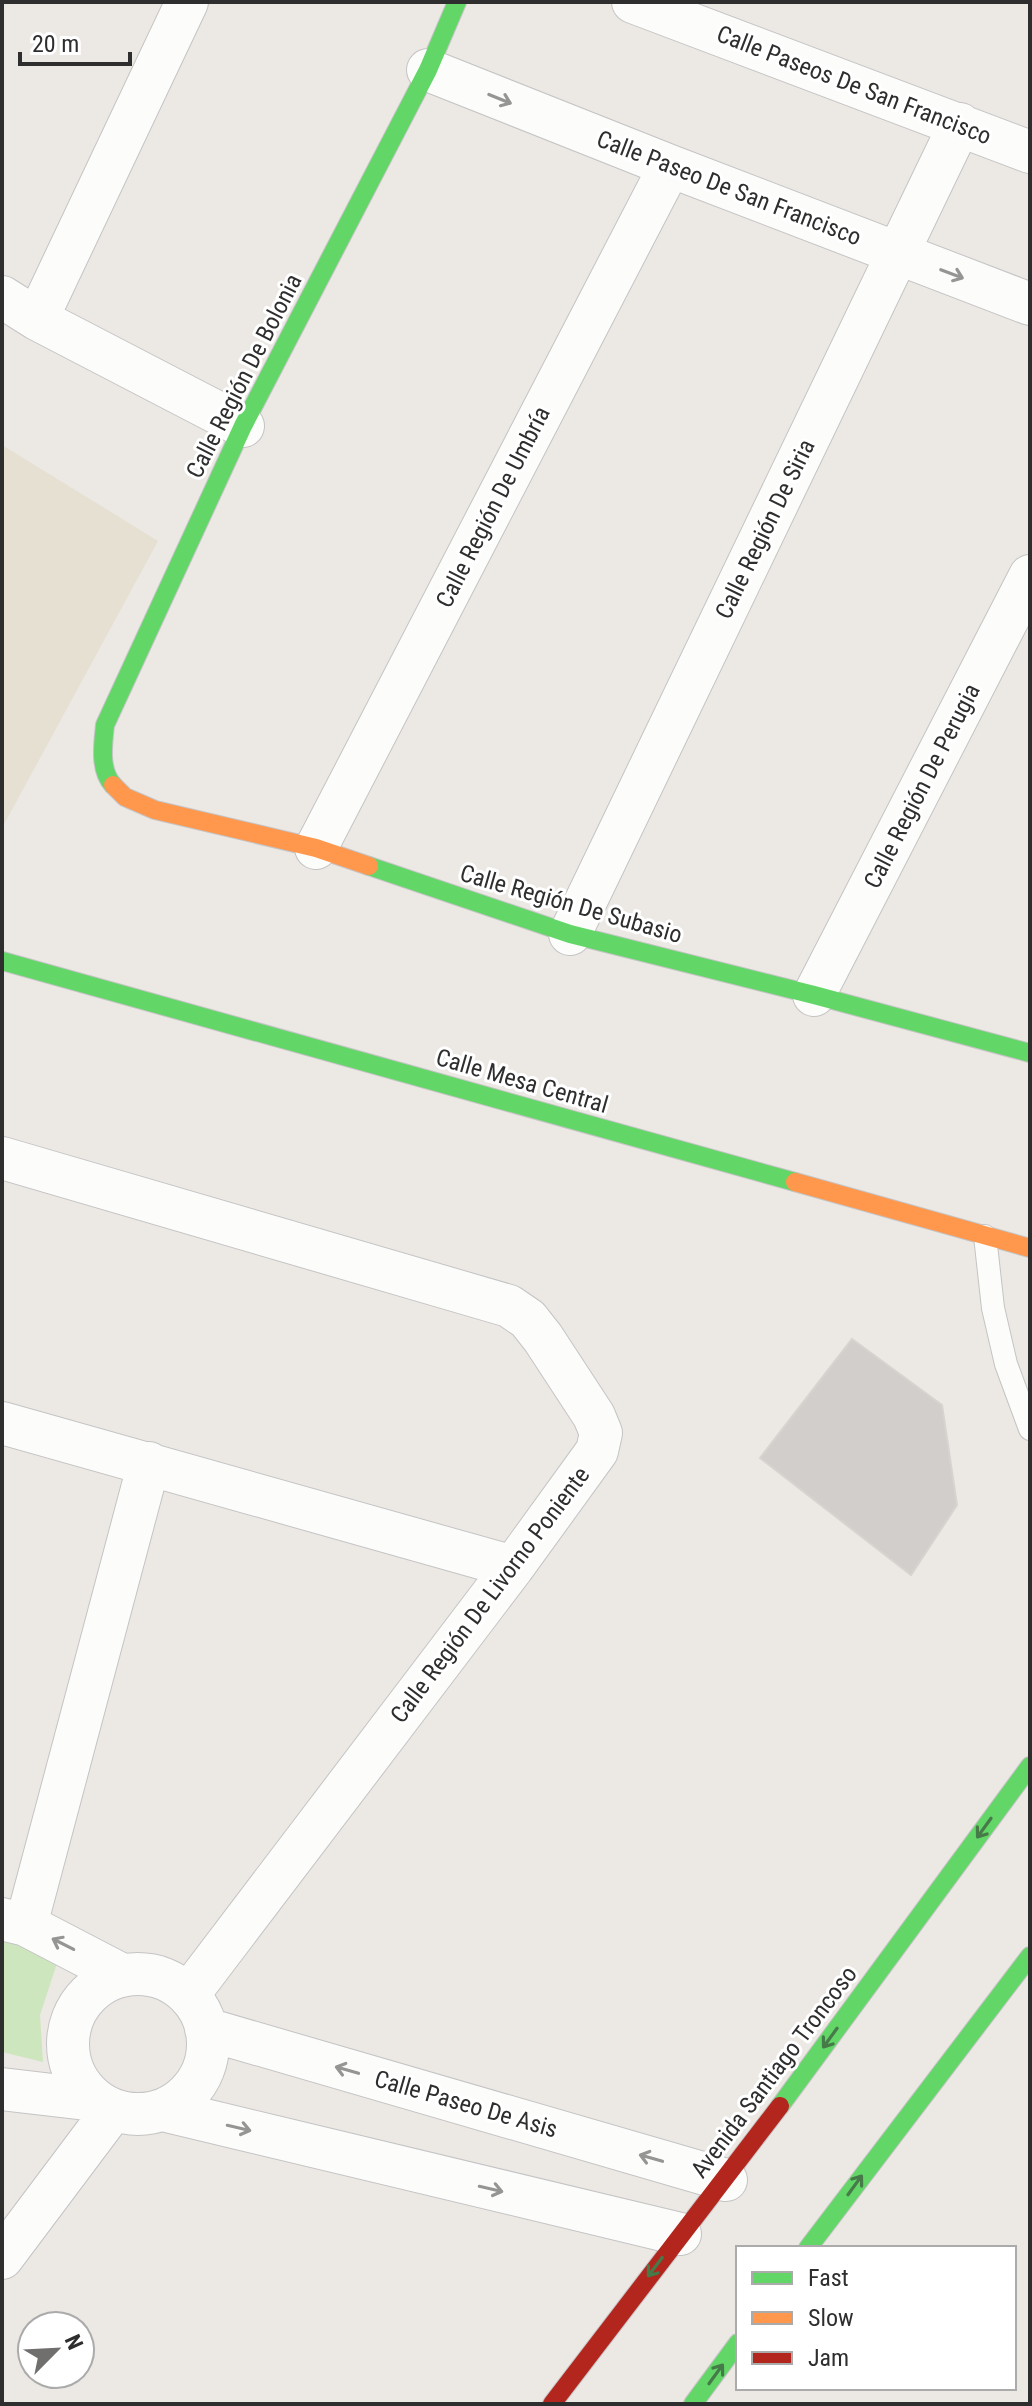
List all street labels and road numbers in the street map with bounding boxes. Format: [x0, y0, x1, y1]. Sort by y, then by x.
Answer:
street label: Calle Paseos De San Francisco [713, 20, 995, 150]
street label: Calle Paseo De San Francisco [593, 125, 865, 251]
street label: Calle Región De Bolonia [180, 269, 308, 483]
street label: Calle Región De Umbría [430, 402, 556, 612]
street label: Calle Región De Siria [709, 435, 821, 623]
street label: Calle Región De Perugia [858, 679, 986, 893]
street label: Calle Región De Subasio [457, 859, 685, 949]
street label: Calle Mesa Central [433, 1043, 611, 1119]
street label: Calle Región De Livorno Poniente [385, 1462, 595, 1728]
street label: Avenida Santiago Troncoso [685, 1961, 863, 2183]
street label: Calle Paseo De Asis [371, 2064, 561, 2144]

